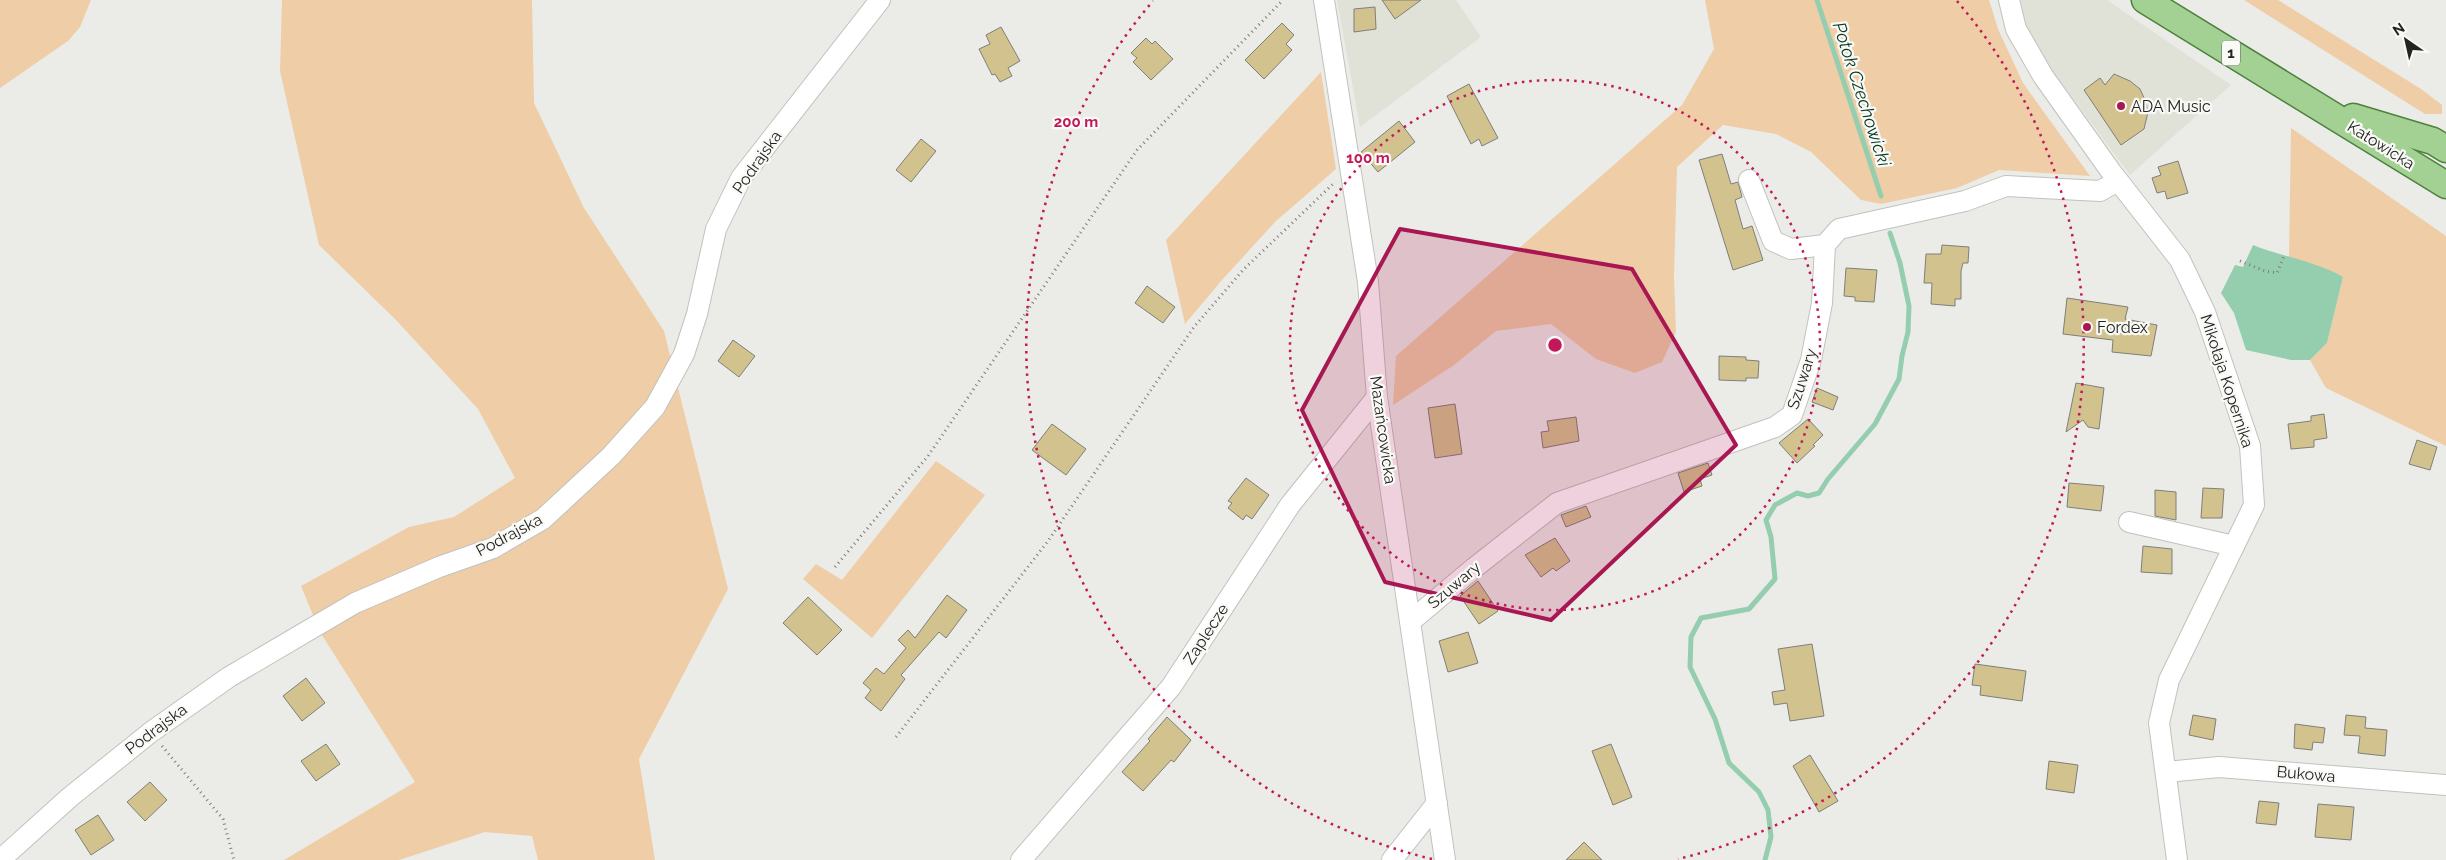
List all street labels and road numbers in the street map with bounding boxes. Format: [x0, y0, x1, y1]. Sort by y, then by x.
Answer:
road number: 1 [2222, 40, 2240, 66]
street label: Katowicka [2344, 117, 2418, 173]
street label: Podrajska [729, 127, 785, 197]
street label: Mikołaja Kopernika [2196, 312, 2258, 450]
street label: Szuwary [1783, 346, 1821, 412]
street label: Mazańcowicka [1366, 375, 1400, 485]
street label: Podrajska [473, 510, 545, 560]
street label: Szuwary [1424, 557, 1484, 612]
street label: Zaplecze [1179, 600, 1233, 668]
street label: Podrajska [122, 700, 190, 758]
street label: Bukowa [2276, 762, 2336, 786]

